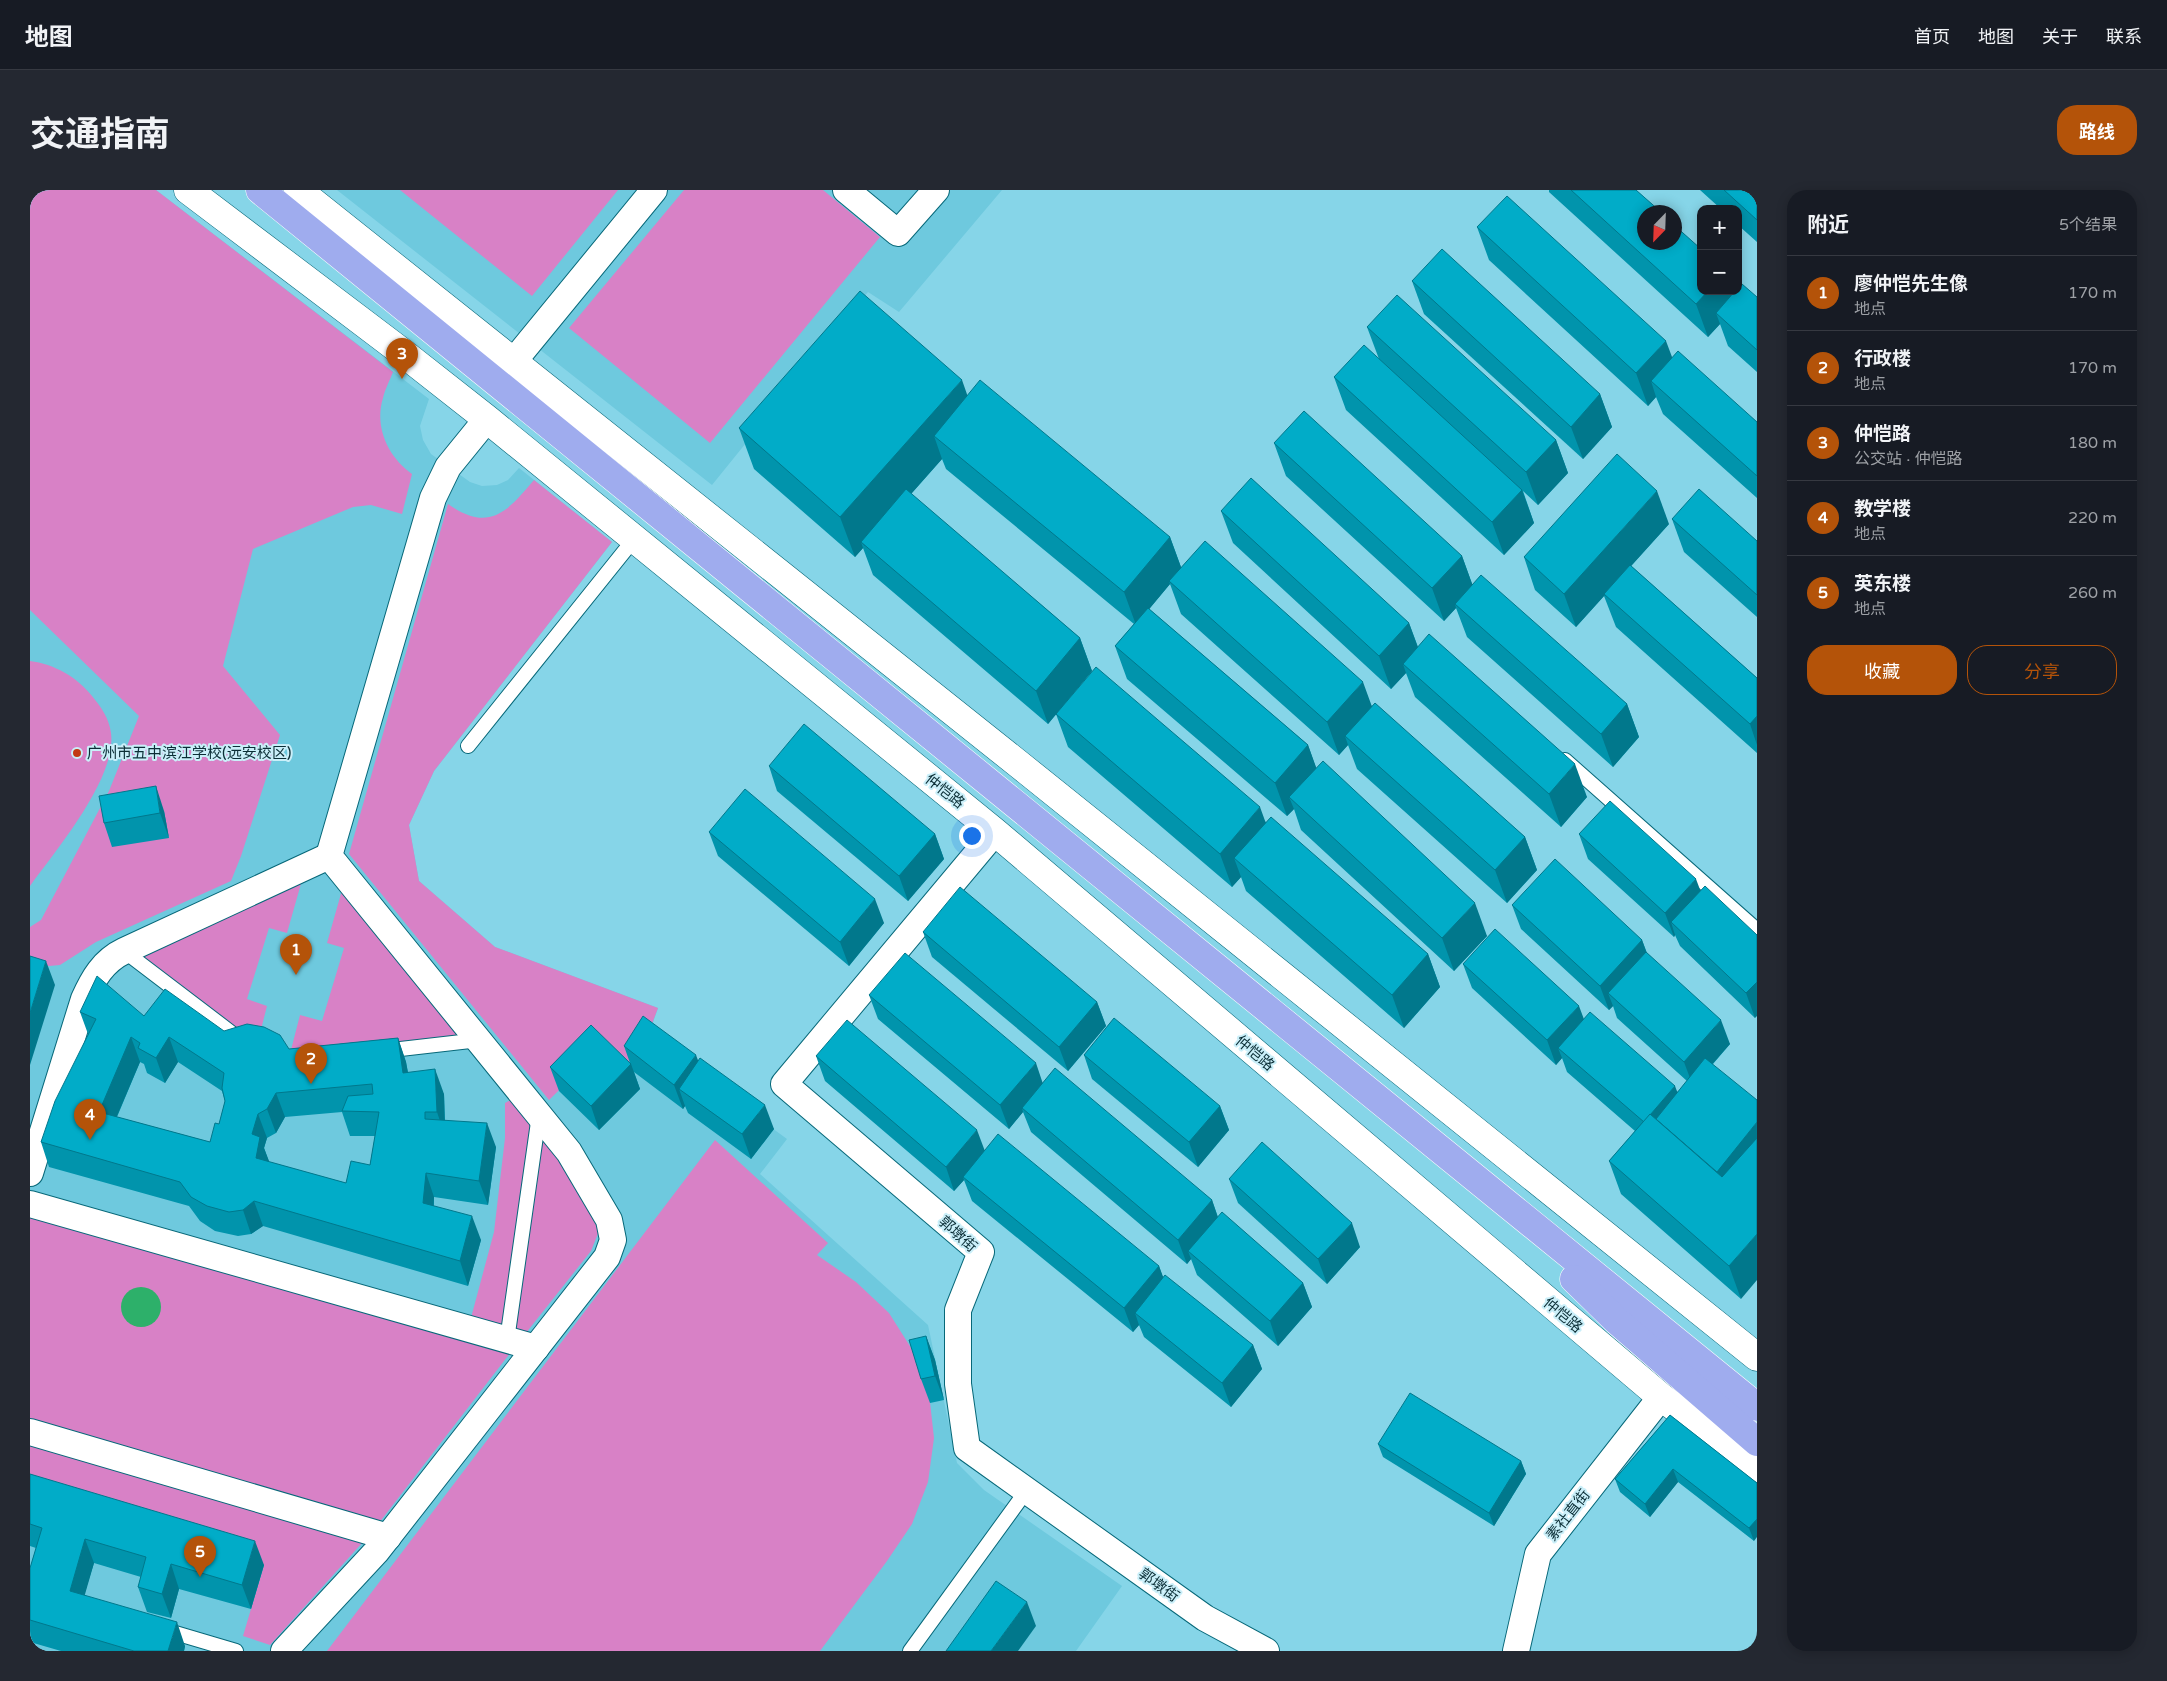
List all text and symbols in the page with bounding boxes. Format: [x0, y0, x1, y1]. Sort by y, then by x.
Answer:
text: 地图 [25, 23, 73, 52]
text: 首页 [1914, 26, 1950, 48]
text: 地图 [1978, 26, 2014, 48]
text: 关于 [2042, 26, 2078, 48]
text: 联系 [2106, 26, 2142, 48]
button: 路线 [2057, 105, 2137, 155]
text: 交通指南 [30, 114, 170, 156]
north arrow [1637, 205, 1682, 250]
map controls [1697, 205, 1742, 295]
button: + [1697, 205, 1742, 250]
text: 附近 [1807, 213, 1849, 238]
text: 5个结果 [2059, 215, 2117, 235]
button: − [1697, 250, 1742, 295]
text: 廖仲恺先生像 [1854, 273, 1968, 295]
text: 1 [1818, 283, 1828, 303]
text: 170 m [2068, 283, 2117, 303]
text: 地点 [1854, 299, 1886, 319]
pin: 3 [386, 338, 418, 379]
text: 行政楼 [1854, 348, 1911, 370]
text: 2 [1818, 358, 1828, 378]
text: 170 m [2068, 358, 2117, 378]
text: 地点 [1854, 374, 1886, 394]
text: 仲恺路 [1854, 423, 1911, 445]
text: 3 [1818, 433, 1828, 453]
text: 180 m [2068, 433, 2117, 453]
text: 公交站 · 仲恺路 [1854, 449, 1962, 469]
text: 教学楼 [1854, 498, 1911, 520]
text: 4 [1818, 508, 1828, 528]
text: 220 m [2068, 508, 2117, 528]
text: 地点 [1854, 524, 1886, 544]
text: 英东楼 [1854, 573, 1911, 595]
text: 5 [1818, 583, 1828, 603]
text: 260 m [2068, 583, 2117, 603]
text: 地点 [1854, 599, 1886, 619]
button: 收藏 [1807, 645, 1957, 695]
button: 分享 [1967, 645, 2117, 695]
place label: 广州市五中滨江学校(远安校区) [87, 744, 291, 762]
marker: 广州市五中滨江学校(远安校区) [71, 747, 83, 759]
street label: 仲恺路 [922, 770, 968, 812]
your location [959, 823, 985, 849]
pin: 1 [280, 934, 312, 975]
street label: 仲恺路 [1232, 1032, 1278, 1074]
pin: 2 [295, 1043, 327, 1084]
pin: 4 [74, 1099, 106, 1140]
street label: 郭墩街 [935, 1212, 981, 1256]
street label: 仲恺路 [1540, 1294, 1586, 1336]
street label: 素社直街 [1542, 1486, 1594, 1544]
pin: 5 [184, 1536, 216, 1577]
street label: 郭墩街 [1136, 1564, 1182, 1606]

